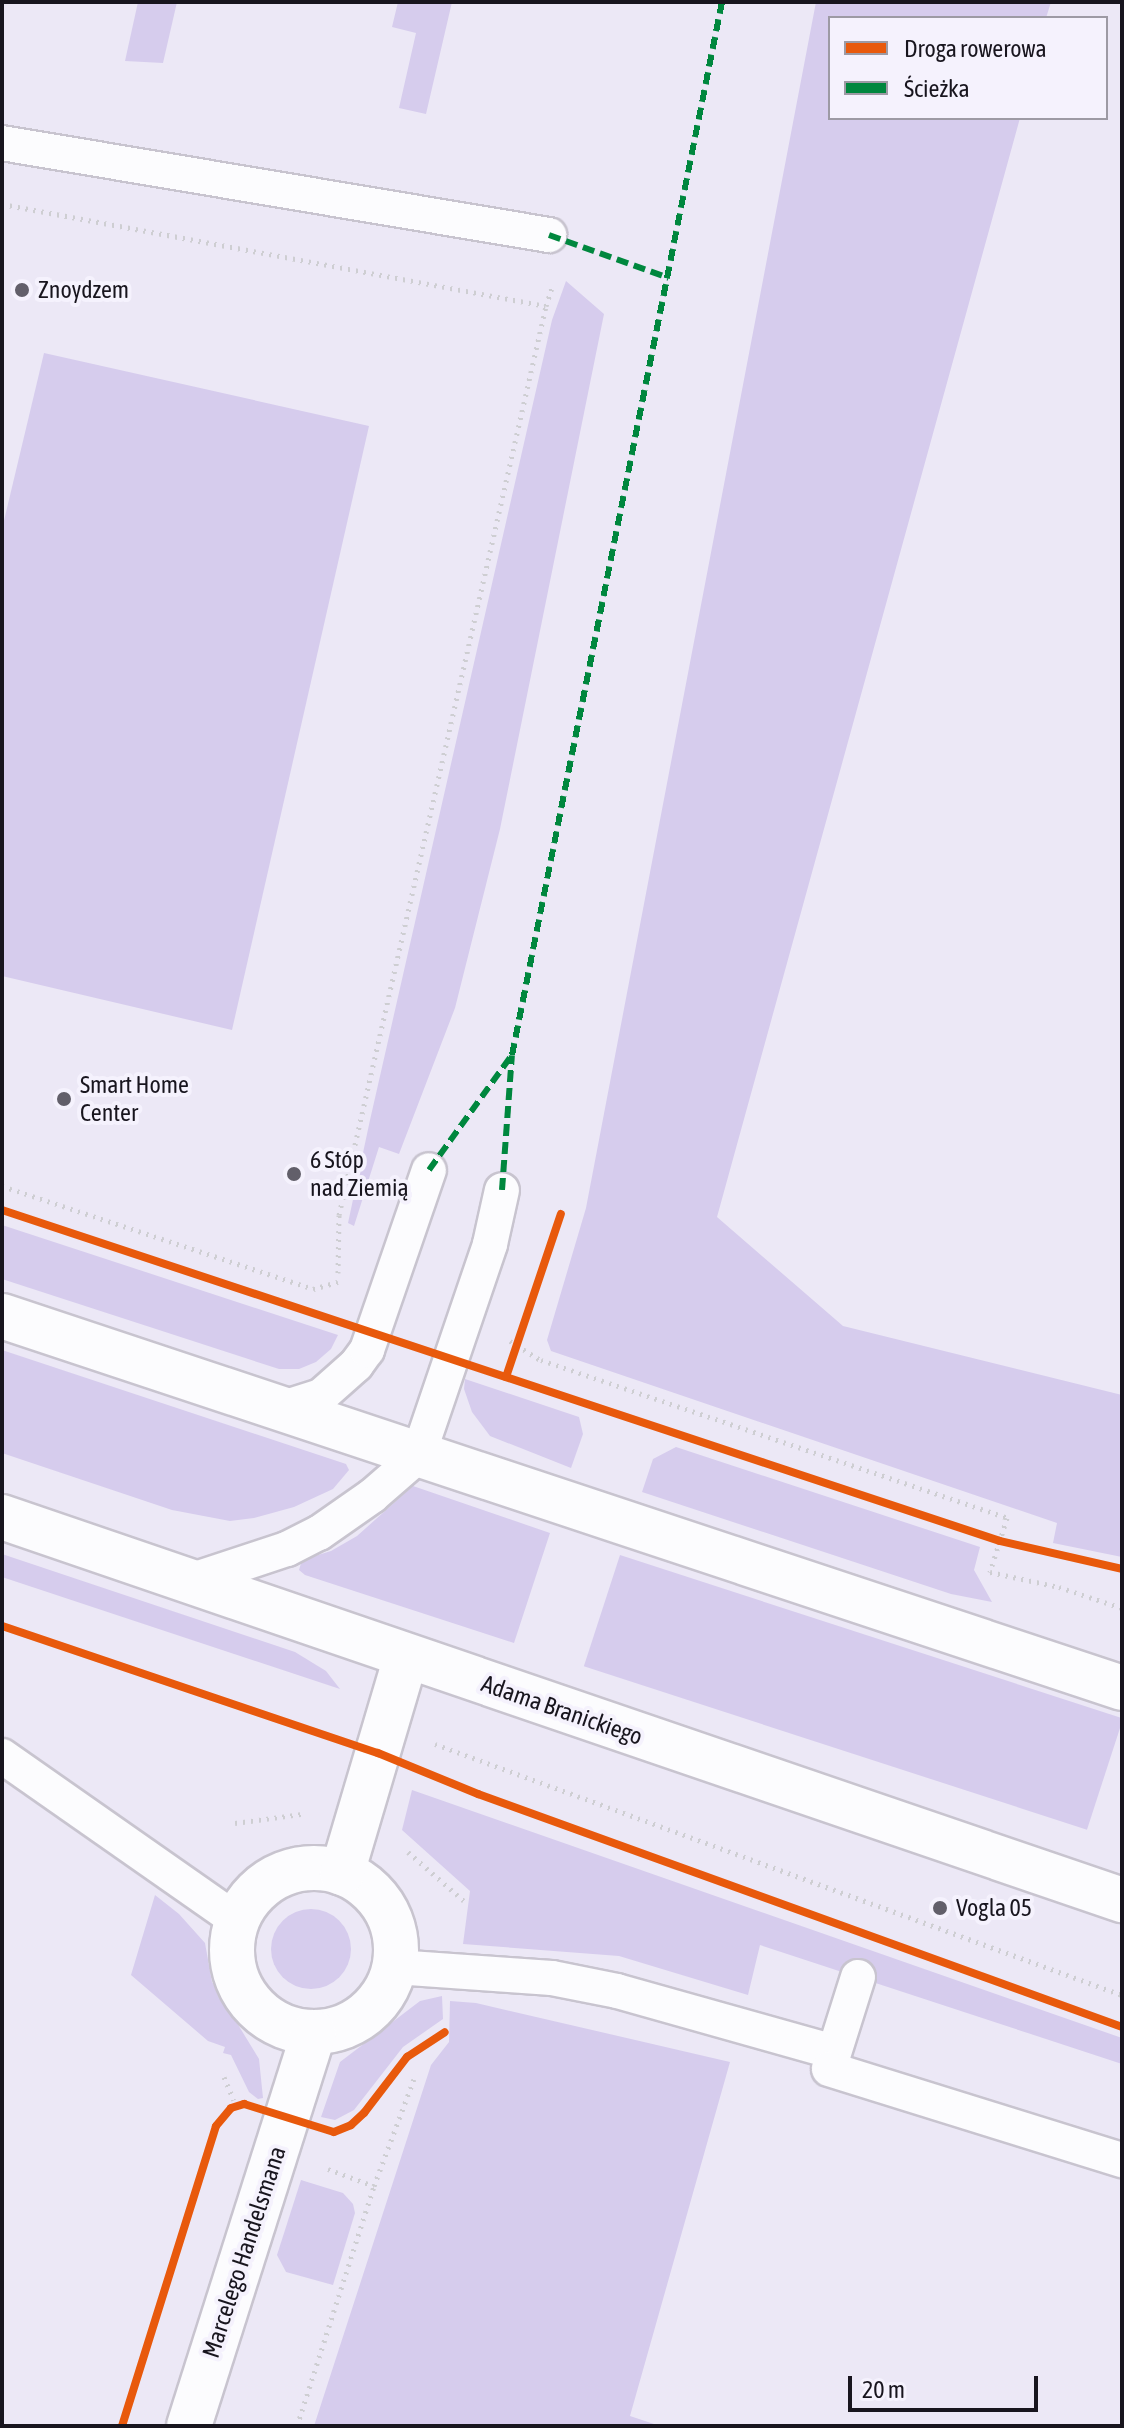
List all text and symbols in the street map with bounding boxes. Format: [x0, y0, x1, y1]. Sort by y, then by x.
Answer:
legend [828, 16, 1108, 120]
text: Droga rowerowa [904, 35, 1047, 62]
text: Ścieżka [904, 75, 970, 102]
place label: Znoydzem [38, 276, 129, 304]
marker: Znoydzem [13, 281, 31, 299]
place label: Smart Home Center [80, 1071, 189, 1127]
marker: Smart Home Center [55, 1090, 73, 1108]
place label: 6 Stóp nad Ziemią [310, 1146, 409, 1202]
marker: 6 Stóp nad Ziemią [285, 1165, 303, 1183]
street label: Adama Branickiego [478, 1669, 646, 1751]
place label: Vogla 05 [956, 1894, 1032, 1922]
marker: Vogla 05 [931, 1899, 949, 1917]
street label: Marcelego Handelsmana [196, 2143, 292, 2361]
scale bar [852, 2360, 1042, 2410]
text: 20 m [862, 2376, 905, 2403]

